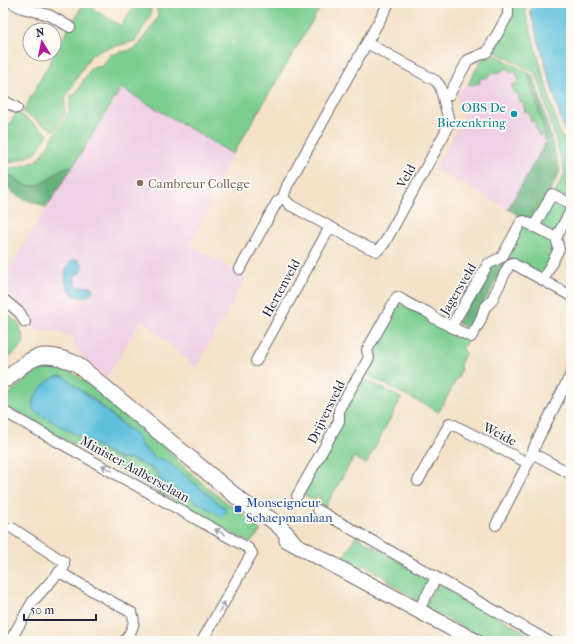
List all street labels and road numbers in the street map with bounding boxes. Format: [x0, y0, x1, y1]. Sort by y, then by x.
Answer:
street label: Veld [393, 161, 419, 191]
street label: Hertenveld [259, 256, 303, 320]
street label: Jagersveld [436, 260, 480, 318]
street label: Drijversveld [304, 377, 348, 446]
street label: Weide [480, 419, 520, 449]
street label: Minister Aalberselaan [78, 433, 193, 505]

